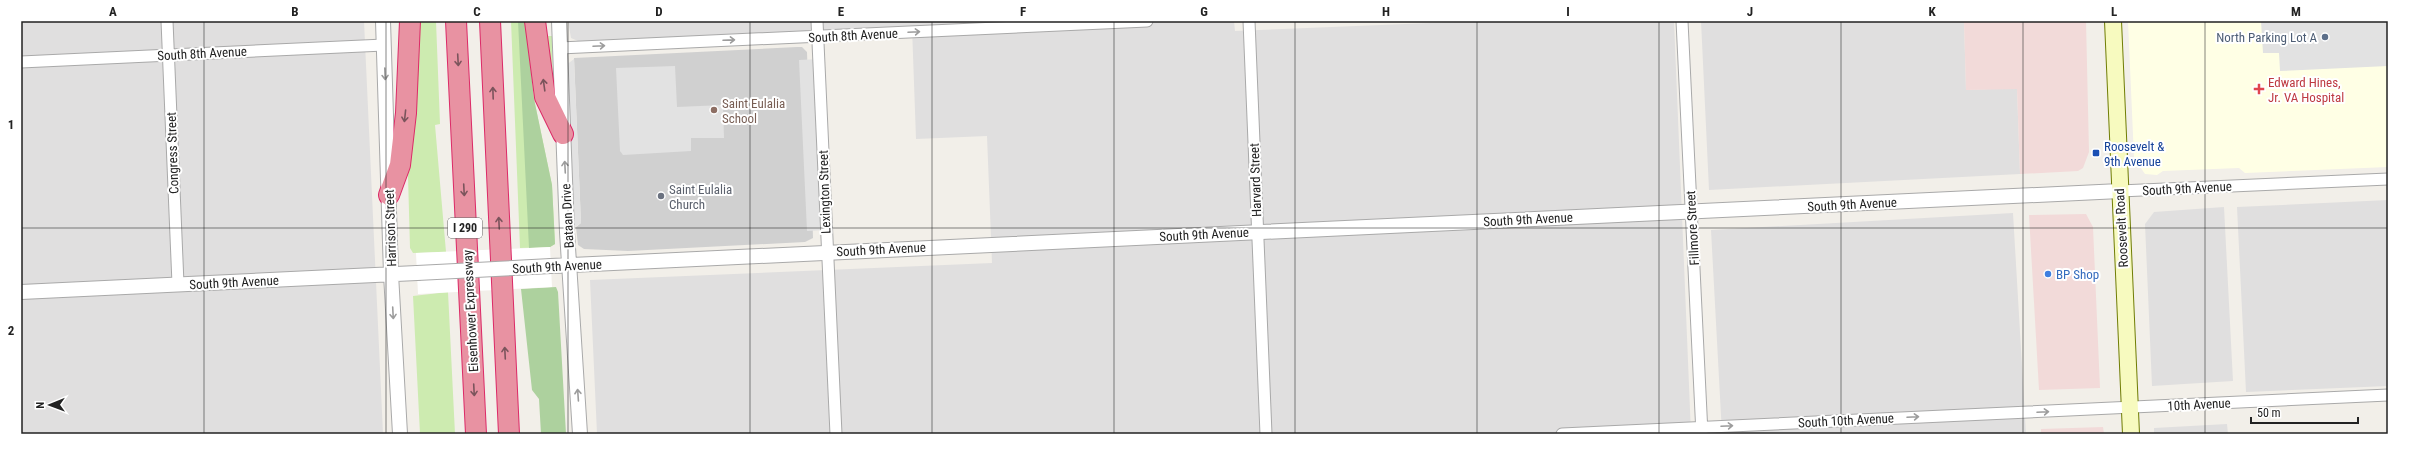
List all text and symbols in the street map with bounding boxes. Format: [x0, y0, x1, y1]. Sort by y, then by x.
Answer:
text: A [109, 4, 117, 19]
text: B [291, 4, 299, 19]
text: C [473, 4, 481, 19]
text: D [655, 4, 663, 19]
text: E [838, 4, 845, 19]
text: F [1020, 4, 1026, 19]
text: G [1200, 4, 1208, 19]
text: H [1382, 4, 1390, 19]
text: I [1566, 4, 1570, 19]
text: J [1747, 4, 1753, 19]
text: K [1928, 4, 1936, 19]
text: L [2111, 4, 2117, 19]
text: M [2291, 4, 2301, 19]
street label: South 8th Avenue [808, 26, 898, 45]
one-way arrow [907, 28, 920, 36]
place label: North Parking Lot A [2216, 30, 2318, 45]
marker: North Parking Lot A [2320, 32, 2330, 42]
one-way arrow [722, 37, 735, 44]
one-way arrow [592, 42, 605, 50]
street label: South 8th Avenue [157, 44, 247, 63]
one-way arrow [454, 53, 462, 66]
one-way arrow [381, 67, 389, 80]
place label: Edward Hines, Jr. VA Hospital [2268, 75, 2344, 105]
one-way arrow [540, 79, 548, 92]
marker: Edward Hines, Jr. VA Hospital [2253, 83, 2265, 95]
one-way arrow [489, 87, 497, 100]
place label: Saint Eulalia School [722, 96, 785, 126]
marker: Saint Eulalia School [709, 105, 719, 115]
one-way arrow [402, 109, 409, 122]
street label: Congress Street [164, 112, 181, 194]
text: 1 [8, 117, 14, 132]
place label: Roosevelt & 9th Avenue [2104, 139, 2164, 169]
street label: Harvard Street [1247, 143, 1264, 217]
marker: Roosevelt & 9th Avenue [2091, 148, 2101, 158]
street label: Lexington Street [816, 150, 833, 234]
one-way arrow [561, 161, 568, 174]
street label: South 9th Avenue [2142, 179, 2232, 198]
place label: Saint Eulalia Church [669, 182, 732, 212]
one-way arrow [460, 183, 467, 196]
street label: Bataan Drive [558, 183, 577, 249]
street label: Roosevelt Road [2112, 188, 2131, 268]
street label: Harrison Street [382, 189, 399, 267]
street label: Fillmore Street [1683, 190, 1702, 266]
marker: Saint Eulalia Church [656, 191, 666, 201]
street label: South 9th Avenue [1807, 195, 1897, 214]
street label: South 9th Avenue [1483, 210, 1573, 229]
one-way arrow [495, 217, 502, 230]
road number: I 290 [448, 218, 482, 238]
street label: South 9th Avenue [1159, 225, 1249, 244]
street label: South 9th Avenue [836, 240, 926, 259]
street label: Eisenhower Expressway [460, 249, 481, 372]
street label: South 9th Avenue [512, 257, 602, 276]
place label: BP Shop [2056, 267, 2099, 282]
marker: BP Shop [2043, 269, 2053, 279]
street label: South 9th Avenue [189, 273, 279, 292]
one-way arrow [390, 306, 397, 319]
text: 2 [8, 323, 15, 338]
one-way arrow [502, 347, 509, 360]
one-way arrow [470, 383, 477, 396]
north arrow [30, 385, 70, 425]
one-way arrow [574, 389, 581, 402]
street label: 10th Avenue [2167, 395, 2231, 414]
scale bar [2251, 399, 2358, 425]
text: N [34, 401, 47, 409]
text: 50 m [2257, 406, 2281, 420]
one-way arrow [2036, 408, 2049, 415]
street label: South 10th Avenue [1798, 410, 1894, 431]
one-way arrow [1906, 414, 1919, 421]
one-way arrow [1720, 422, 1733, 430]

